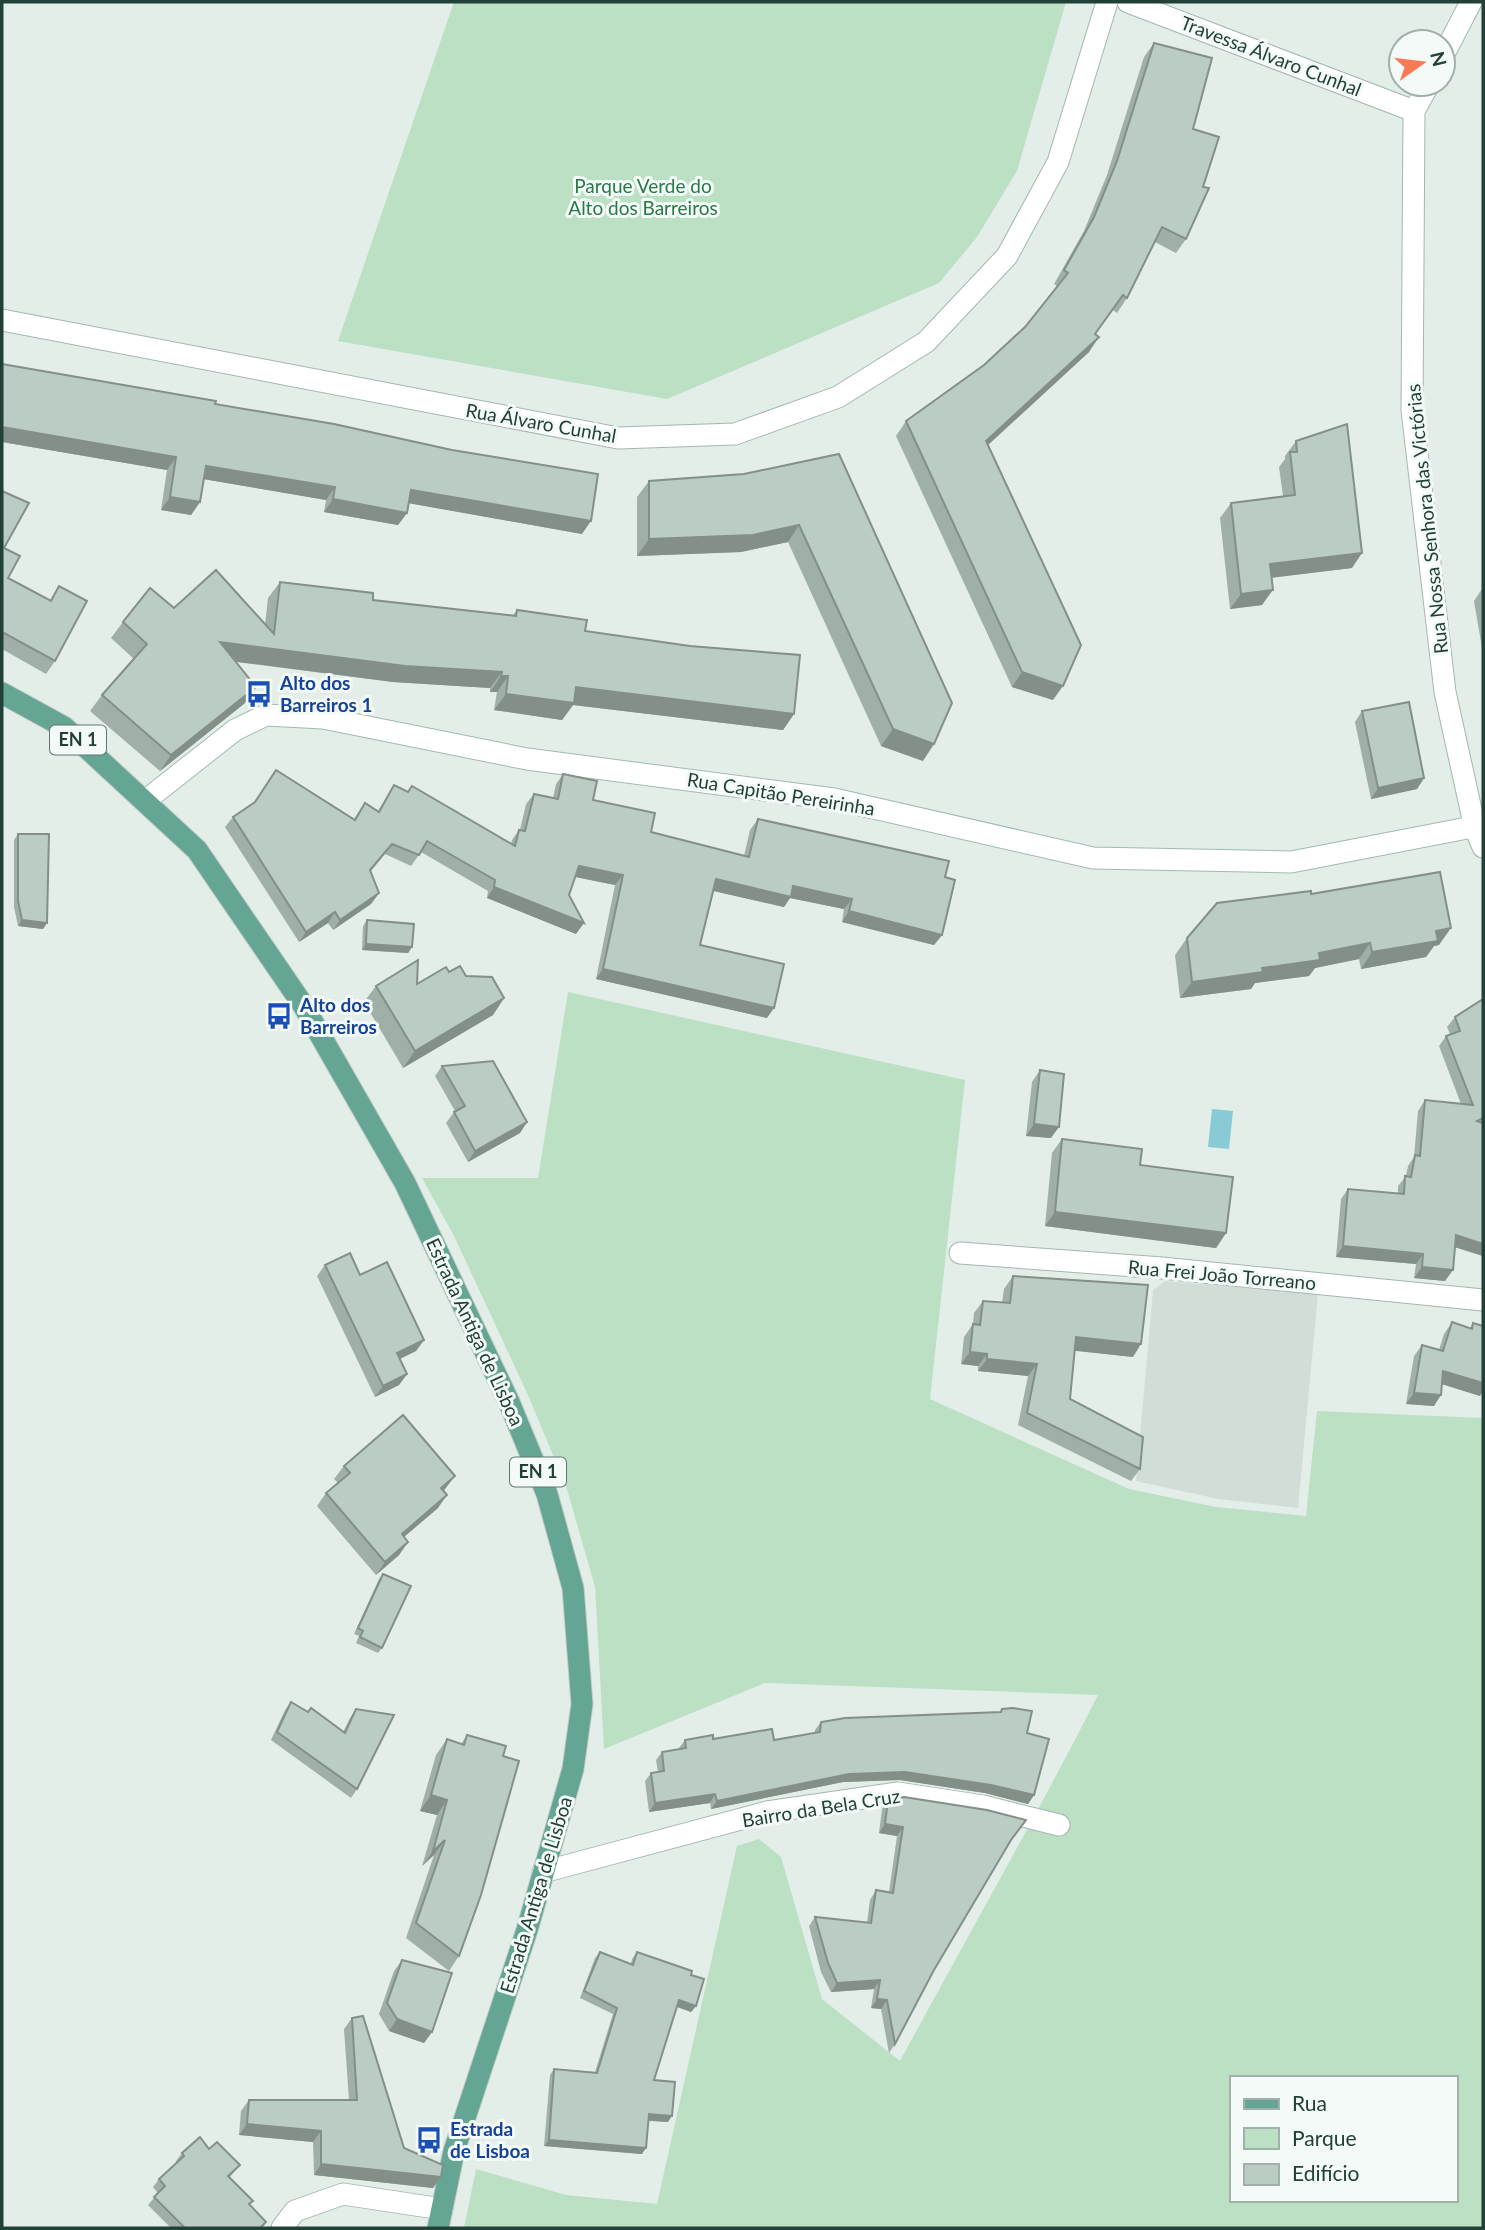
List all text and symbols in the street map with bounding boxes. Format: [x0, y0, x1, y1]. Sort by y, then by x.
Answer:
street label: Travessa Álvaro Cunhal [1178, 10, 1365, 101]
north arrow [1387, 28, 1457, 98]
text: N [1426, 49, 1452, 69]
park label: Parque Verde do Alto dos Barreiros [568, 174, 718, 219]
street label: Rua Nossa Senhora das Victórias [1401, 383, 1452, 655]
street label: Rua Álvaro Cunhal [464, 398, 618, 447]
place label: Alto dos Barreiros 1 [279, 671, 373, 716]
bus stop icon: Alto dos Barreiros 1 [244, 679, 274, 709]
road number: EN 1 [50, 726, 106, 754]
street label: Rua Capitão Pereirinha [686, 767, 877, 820]
place label: Alto dos Barreiros [299, 993, 377, 1038]
bus stop icon: Alto dos Barreiros [264, 1001, 294, 1031]
street label: Estrada Antiga de Lisboa [422, 1234, 529, 1429]
street label: Rua Frei João Torreano [1127, 1255, 1317, 1294]
road number: EN 1 [510, 1457, 566, 1486]
street label: Bairro da Bela Cruz [740, 1784, 902, 1831]
street label: Estrada Antiga de Lisboa [495, 1794, 576, 1996]
legend [1230, 2076, 1457, 2202]
text: Rua [1292, 2090, 1327, 2115]
place label: Estrada de Lisboa [450, 2117, 530, 2162]
bus stop icon: Estrada de Lisboa [414, 2125, 444, 2155]
text: Parque [1292, 2125, 1357, 2150]
text: Edifício [1292, 2160, 1360, 2185]

